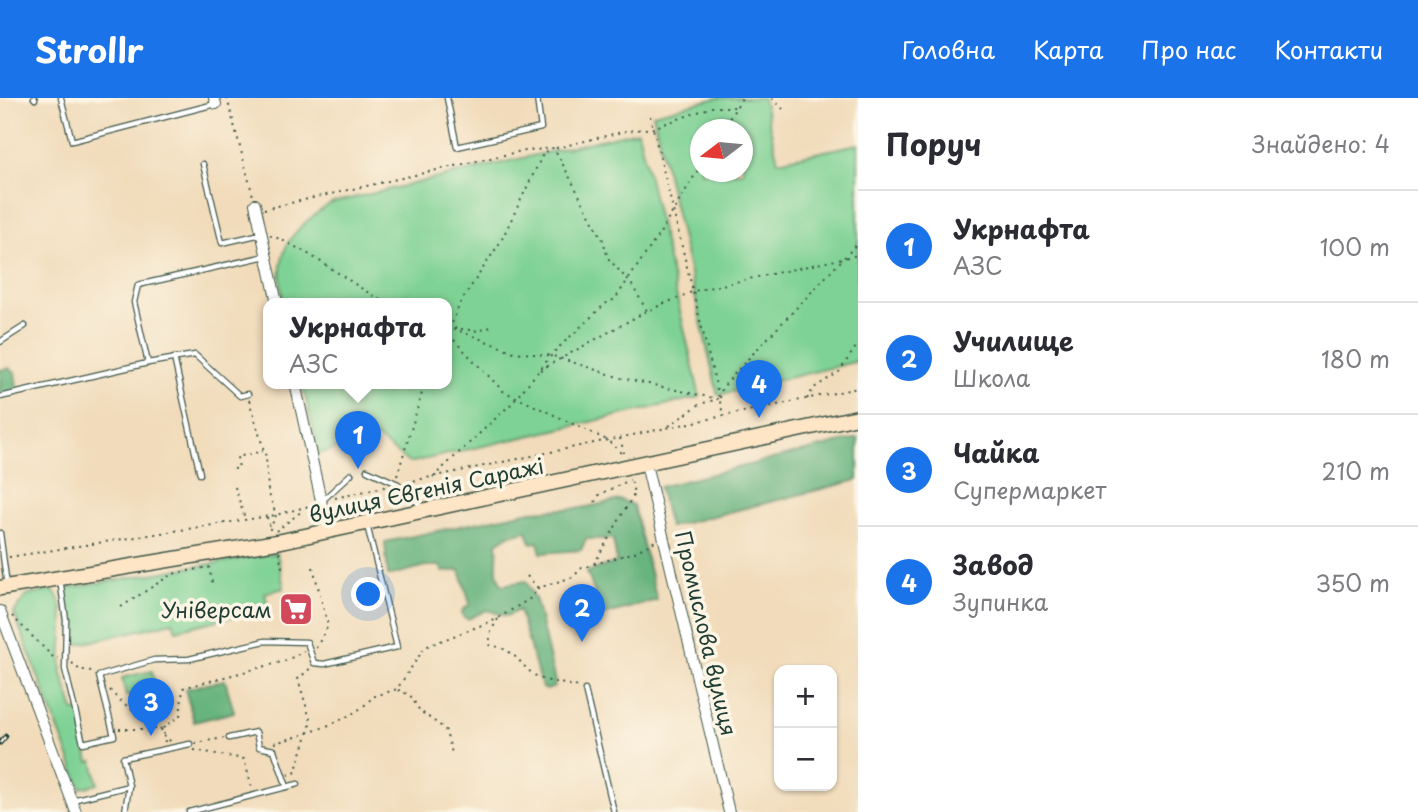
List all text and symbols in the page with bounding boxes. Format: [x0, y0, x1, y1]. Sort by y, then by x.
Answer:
text: Strollr [35, 24, 144, 74]
text: Головна [902, 31, 995, 67]
text: Карта [1033, 31, 1103, 67]
text: Про нас [1141, 31, 1236, 67]
text: Контакти [1274, 31, 1383, 67]
north arrow [690, 119, 753, 182]
text: Поруч [886, 121, 981, 166]
text: Знайдено: 4 [1252, 126, 1390, 161]
text: Укрнафта [953, 209, 1090, 248]
text: 1 [904, 229, 915, 264]
text: 100 m [1320, 229, 1390, 264]
text: АЗС [953, 248, 1003, 283]
popup [263, 298, 452, 389]
text: Укрнафта [289, 307, 426, 346]
text: Училище [953, 321, 1074, 360]
text: 2 [901, 341, 917, 376]
text: 180 m [1321, 341, 1390, 376]
text: АЗС [289, 346, 339, 381]
pin: 4 [736, 360, 782, 418]
text: Школа [953, 360, 1030, 395]
pin: 1 [335, 411, 381, 469]
text: Чайка [953, 433, 1040, 472]
street label: вулиця Євгенія Саражі [306, 448, 546, 530]
text: 3 [901, 453, 917, 488]
text: 210 m [1322, 453, 1390, 488]
text: Супермаркет [953, 472, 1107, 507]
street label: Промислова вулиця [668, 527, 746, 739]
text: Завод [953, 545, 1033, 584]
text: 4 [901, 565, 917, 600]
text: 350 m [1315, 565, 1390, 600]
your location [351, 577, 385, 611]
pin: 2 [559, 584, 605, 642]
text: Зупинка [953, 584, 1048, 619]
supermarket icon: Універсам [277, 590, 315, 628]
place label: Універсам [161, 593, 272, 625]
map controls [774, 665, 837, 791]
button: + [774, 665, 837, 728]
pin: 3 [128, 678, 174, 736]
button: − [774, 728, 837, 791]

